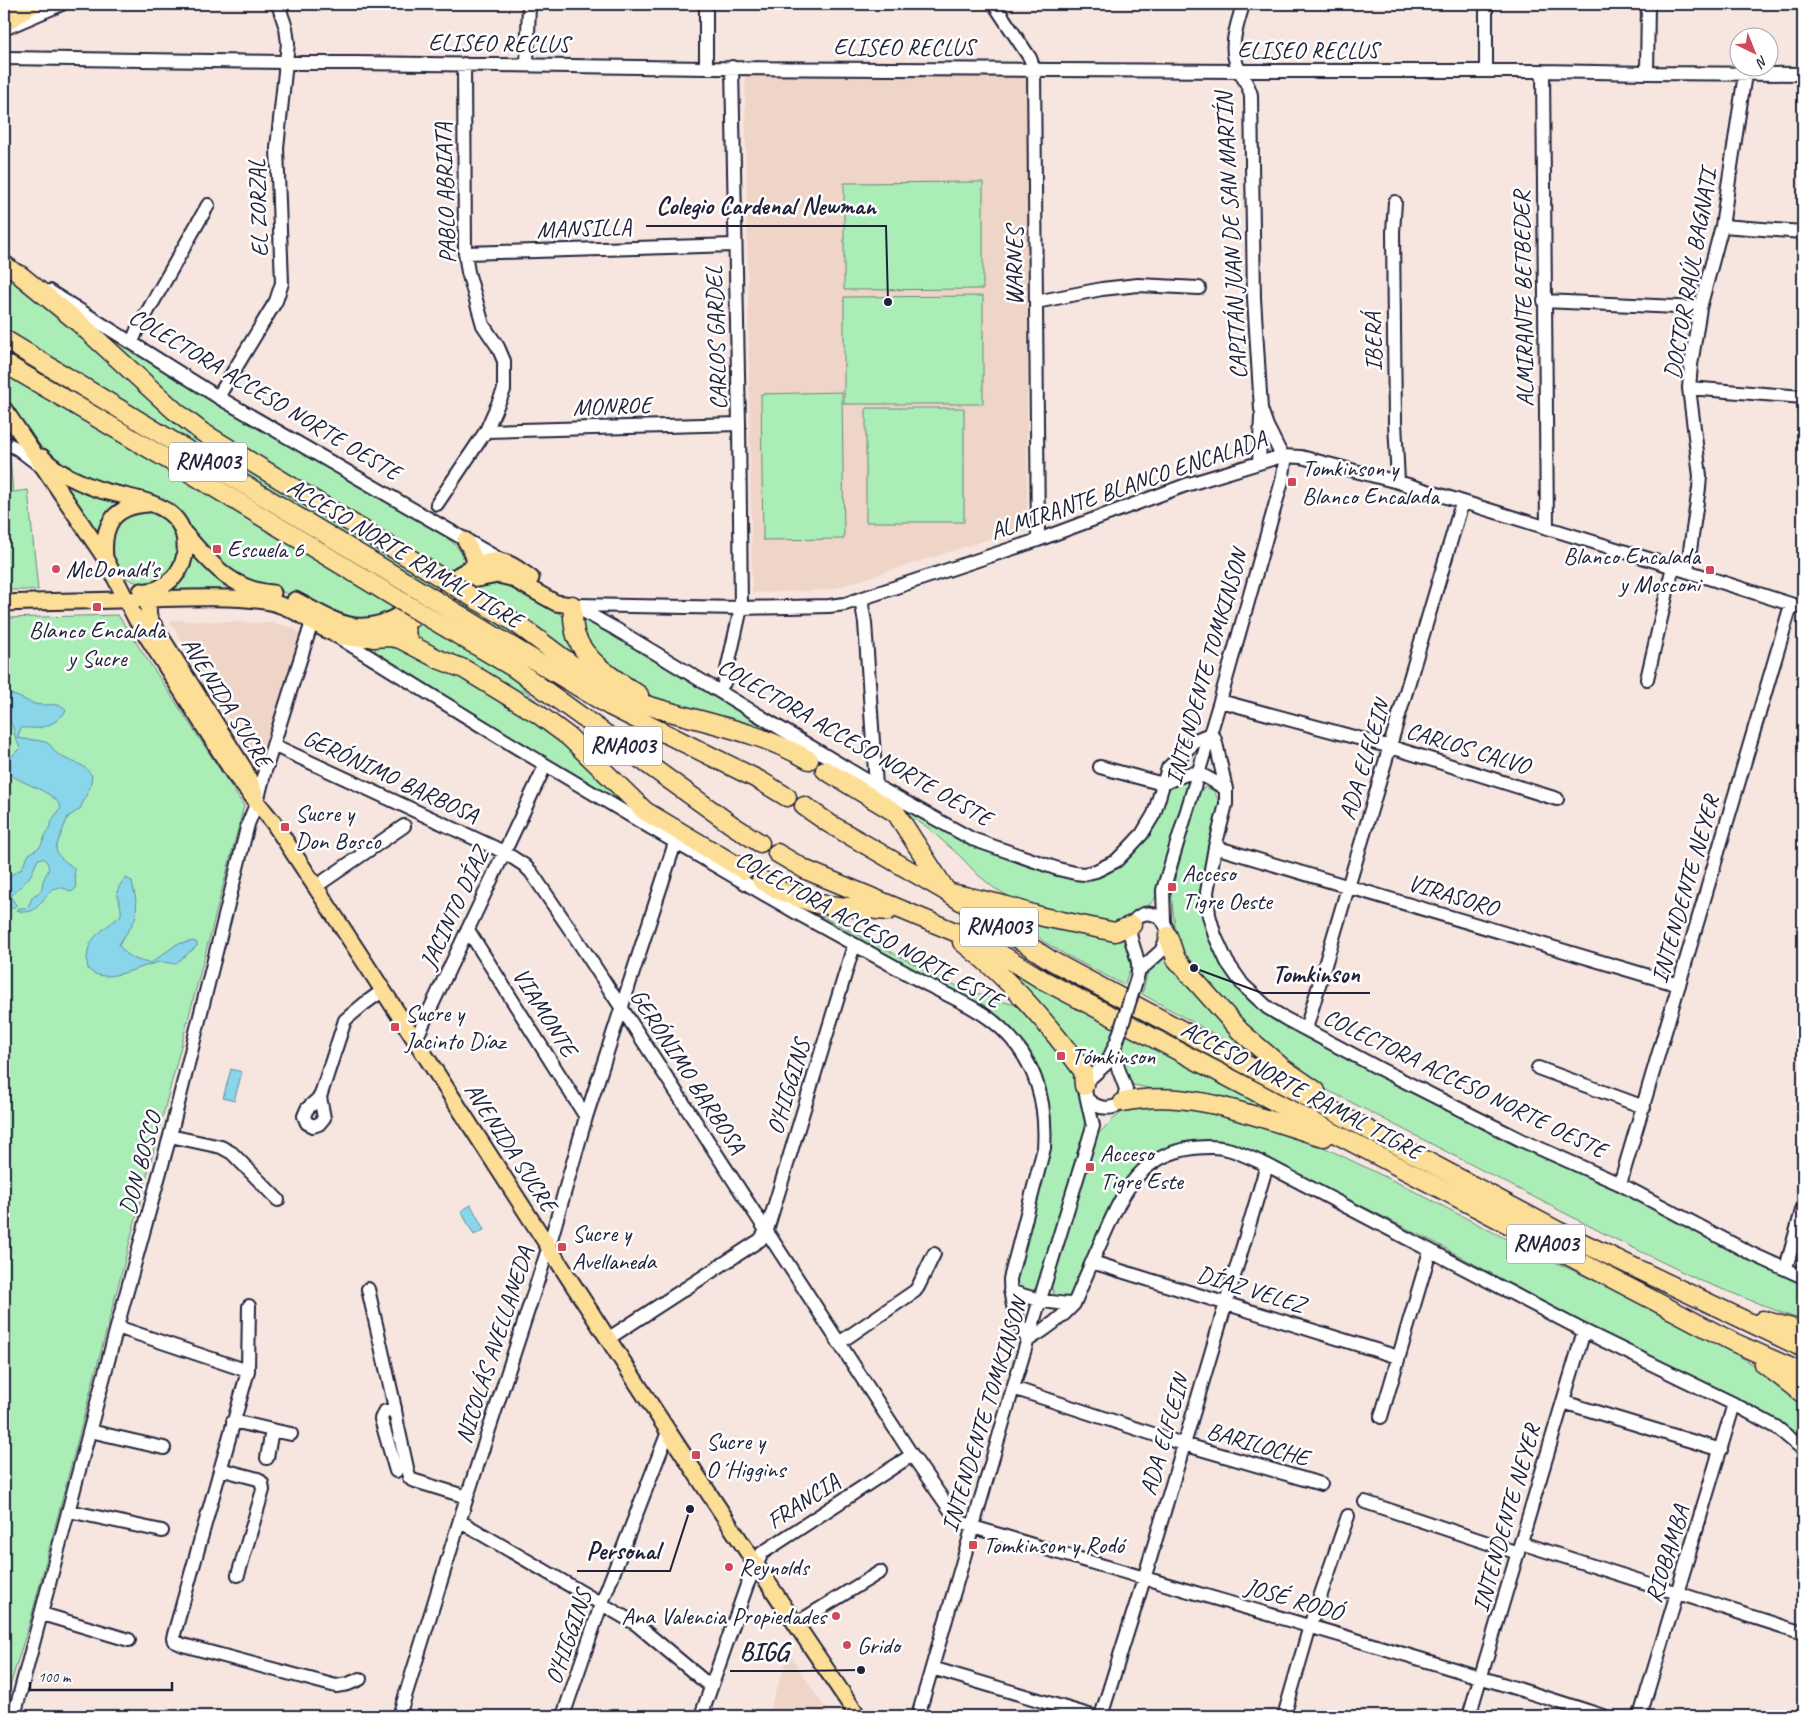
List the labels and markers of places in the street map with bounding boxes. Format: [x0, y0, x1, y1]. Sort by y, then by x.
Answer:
callout: Colegio Cardenal Newman [646, 186, 886, 226]
place label: Tomkinson y Blanco Encalada [1302, 453, 1440, 511]
marker: Tomkinson y Blanco Encalada [1286, 476, 1298, 488]
place label: Escuela 6 [227, 534, 305, 564]
place label: Blanco Encalada y Mosconi [1563, 541, 1704, 599]
marker: Escuela 6 [211, 543, 223, 555]
place label: McDonald's [66, 554, 162, 584]
marker: McDonald's [50, 563, 62, 575]
marker: Blanco Encalada y Mosconi [1704, 564, 1716, 576]
marker: Blanco Encalada y Sucre [91, 601, 103, 613]
place label: Blanco Encalada y Sucre [29, 615, 167, 673]
place label: Sucre y Don Bosco [295, 798, 382, 856]
marker: Sucre y Don Bosco [279, 821, 291, 833]
place label: Acceso Tigre Oeste [1182, 858, 1274, 916]
marker: Acceso Tigre Oeste [1166, 881, 1178, 893]
callout: Tomkinson [1262, 953, 1370, 993]
place label: Sucre y Jacinto Díaz [404, 998, 507, 1056]
marker: Sucre y Jacinto Díaz [389, 1021, 401, 1033]
place label: Tómkinson [1071, 1041, 1156, 1071]
marker: Tómkinson [1055, 1050, 1067, 1062]
place label: Acceso Tigre Este [1100, 1138, 1185, 1196]
marker: Acceso Tigre Este [1084, 1161, 1096, 1173]
place label: Sucre y Avellaneda [572, 1218, 657, 1276]
marker: Sucre y Avellaneda [556, 1241, 568, 1253]
place label: Sucre y O´Higgins [706, 1426, 788, 1484]
marker: Sucre y O´Higgins [690, 1449, 702, 1461]
place label: Tomkinson y Rodó [983, 1530, 1128, 1560]
callout: Personal [577, 1531, 670, 1571]
marker: Tomkinson y Rodó [967, 1539, 979, 1551]
place label: Reynolds [739, 1552, 810, 1582]
marker: Reynolds [723, 1561, 735, 1573]
place label: Ana Valencia Propiedades [622, 1601, 828, 1631]
marker: Ana Valencia Propiedades [830, 1610, 842, 1622]
place label: Grido [857, 1630, 902, 1660]
callout: BIGG [730, 1631, 799, 1671]
marker: Grido [841, 1639, 853, 1651]

